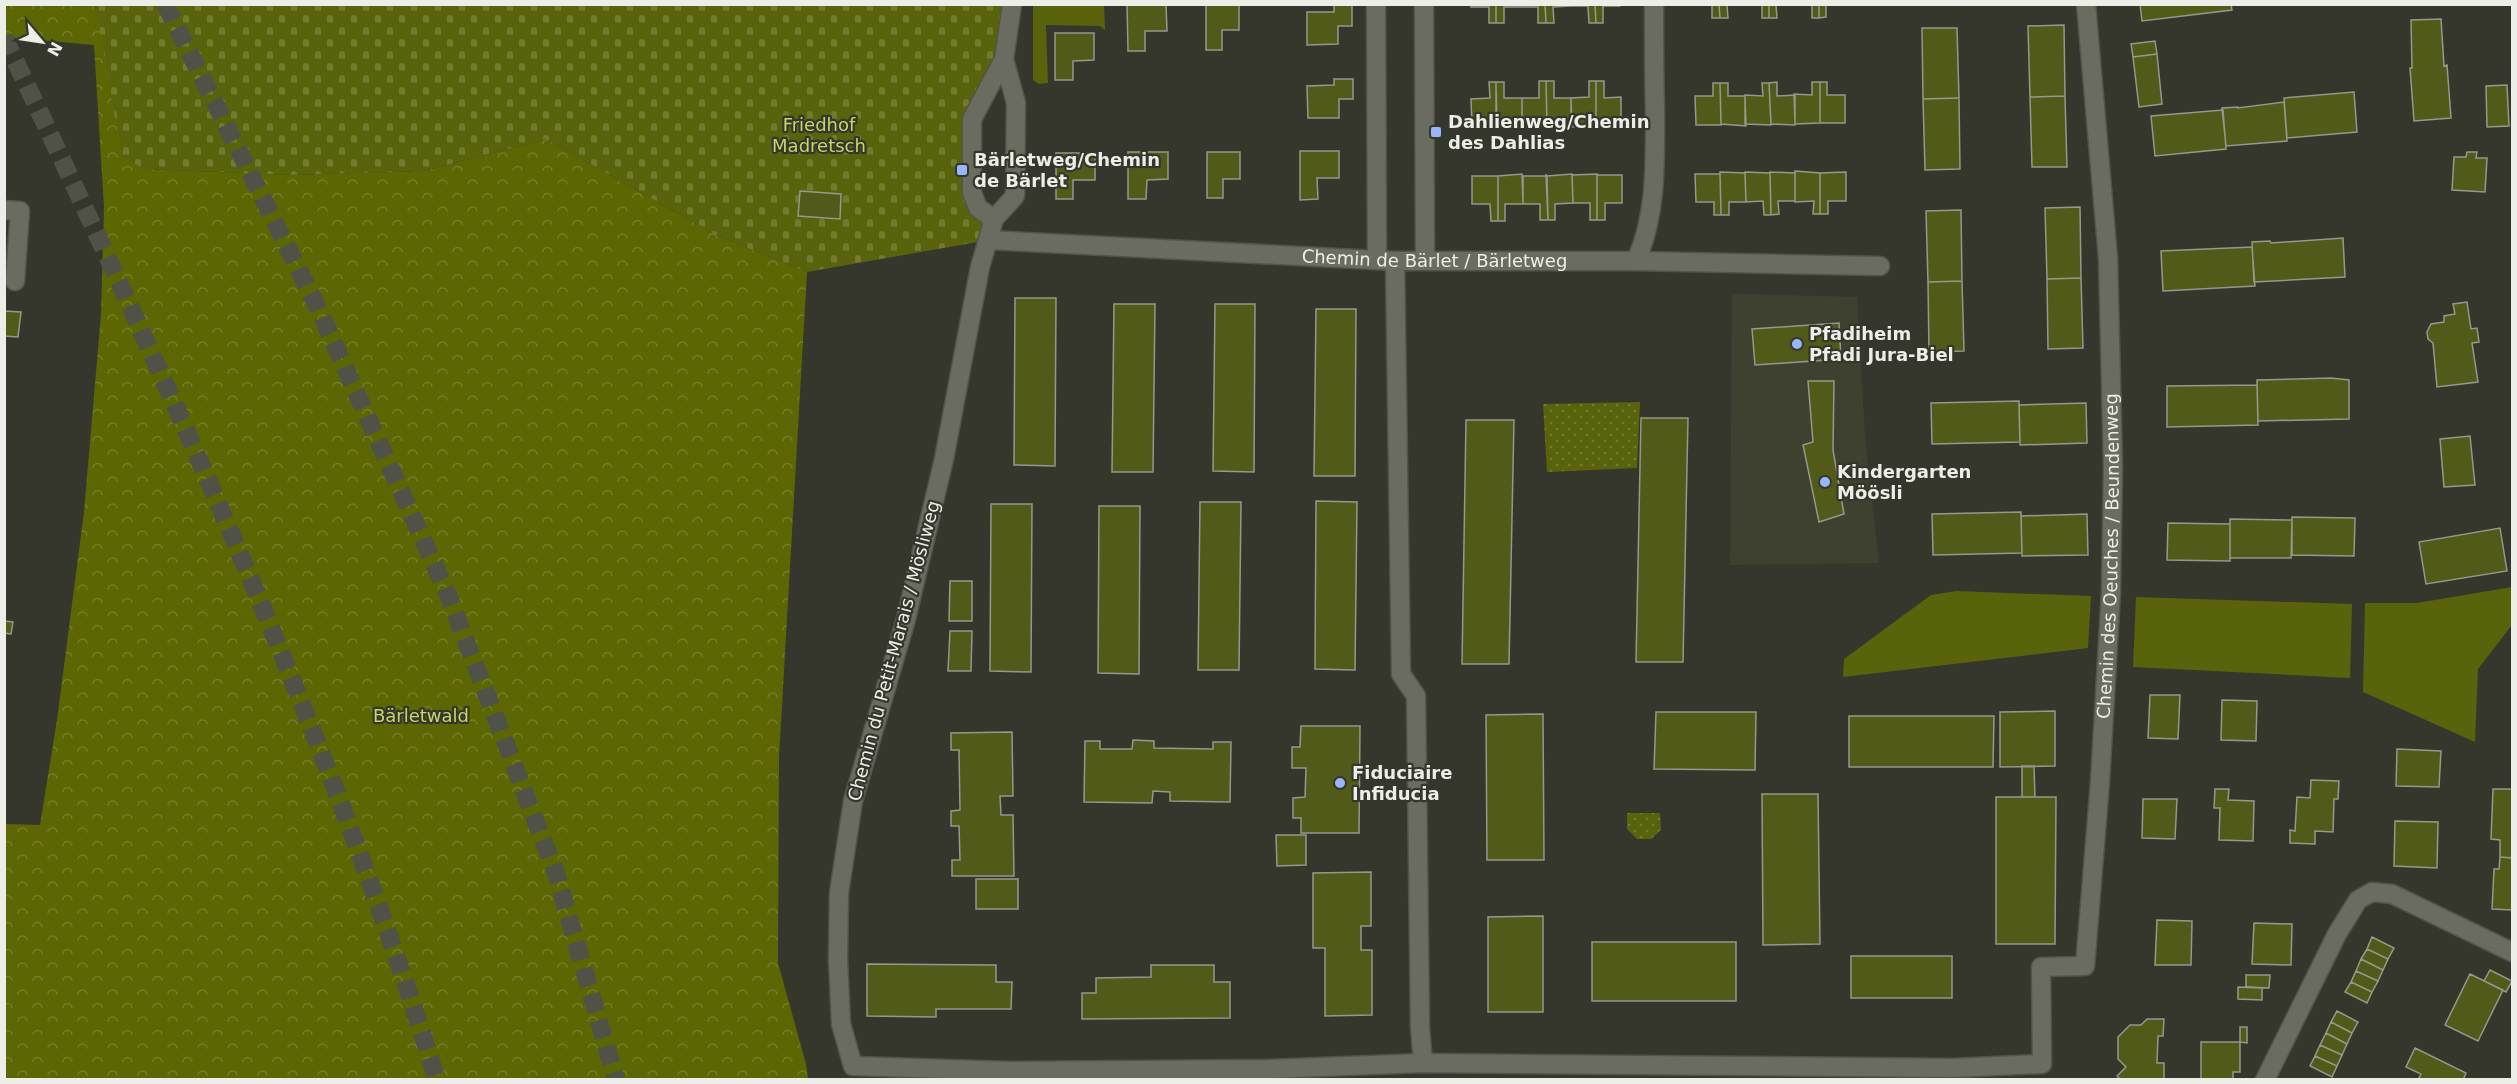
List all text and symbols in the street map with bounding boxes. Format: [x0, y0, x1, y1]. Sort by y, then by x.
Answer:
north arrow [12, 12, 72, 72]
text: N [43, 39, 66, 59]
place label: Dahlienweg/Chemin des Dahlias [1448, 111, 1650, 153]
park label: Friedhof Madretsch [772, 114, 866, 156]
marker: Dahlienweg/Chemin des Dahlias [1429, 125, 1443, 139]
place label: Bärletweg/Chemin de Bärlet [974, 149, 1160, 191]
marker: Bärletweg/Chemin de Bärlet [955, 163, 969, 177]
street label: Chemin de Bärlet / Bärletweg [1301, 245, 1567, 271]
place label: Pfadiheim Pfadi Jura-Biel [1809, 323, 1954, 365]
marker: Pfadiheim Pfadi Jura-Biel [1790, 337, 1804, 351]
street label: Chemin des Oeuches / Beundenweg [2093, 393, 2123, 720]
place label: Kindergarten Möösli [1837, 461, 1971, 503]
marker: Kindergarten Möösli [1818, 475, 1832, 489]
street label: Chemin du Petit-Marais / Mösliweg [843, 498, 944, 803]
park label: Bärletwald [373, 705, 469, 726]
place label: Fiduciaire Infiducia [1352, 762, 1452, 804]
marker: Fiduciaire Infiducia [1333, 776, 1347, 790]

